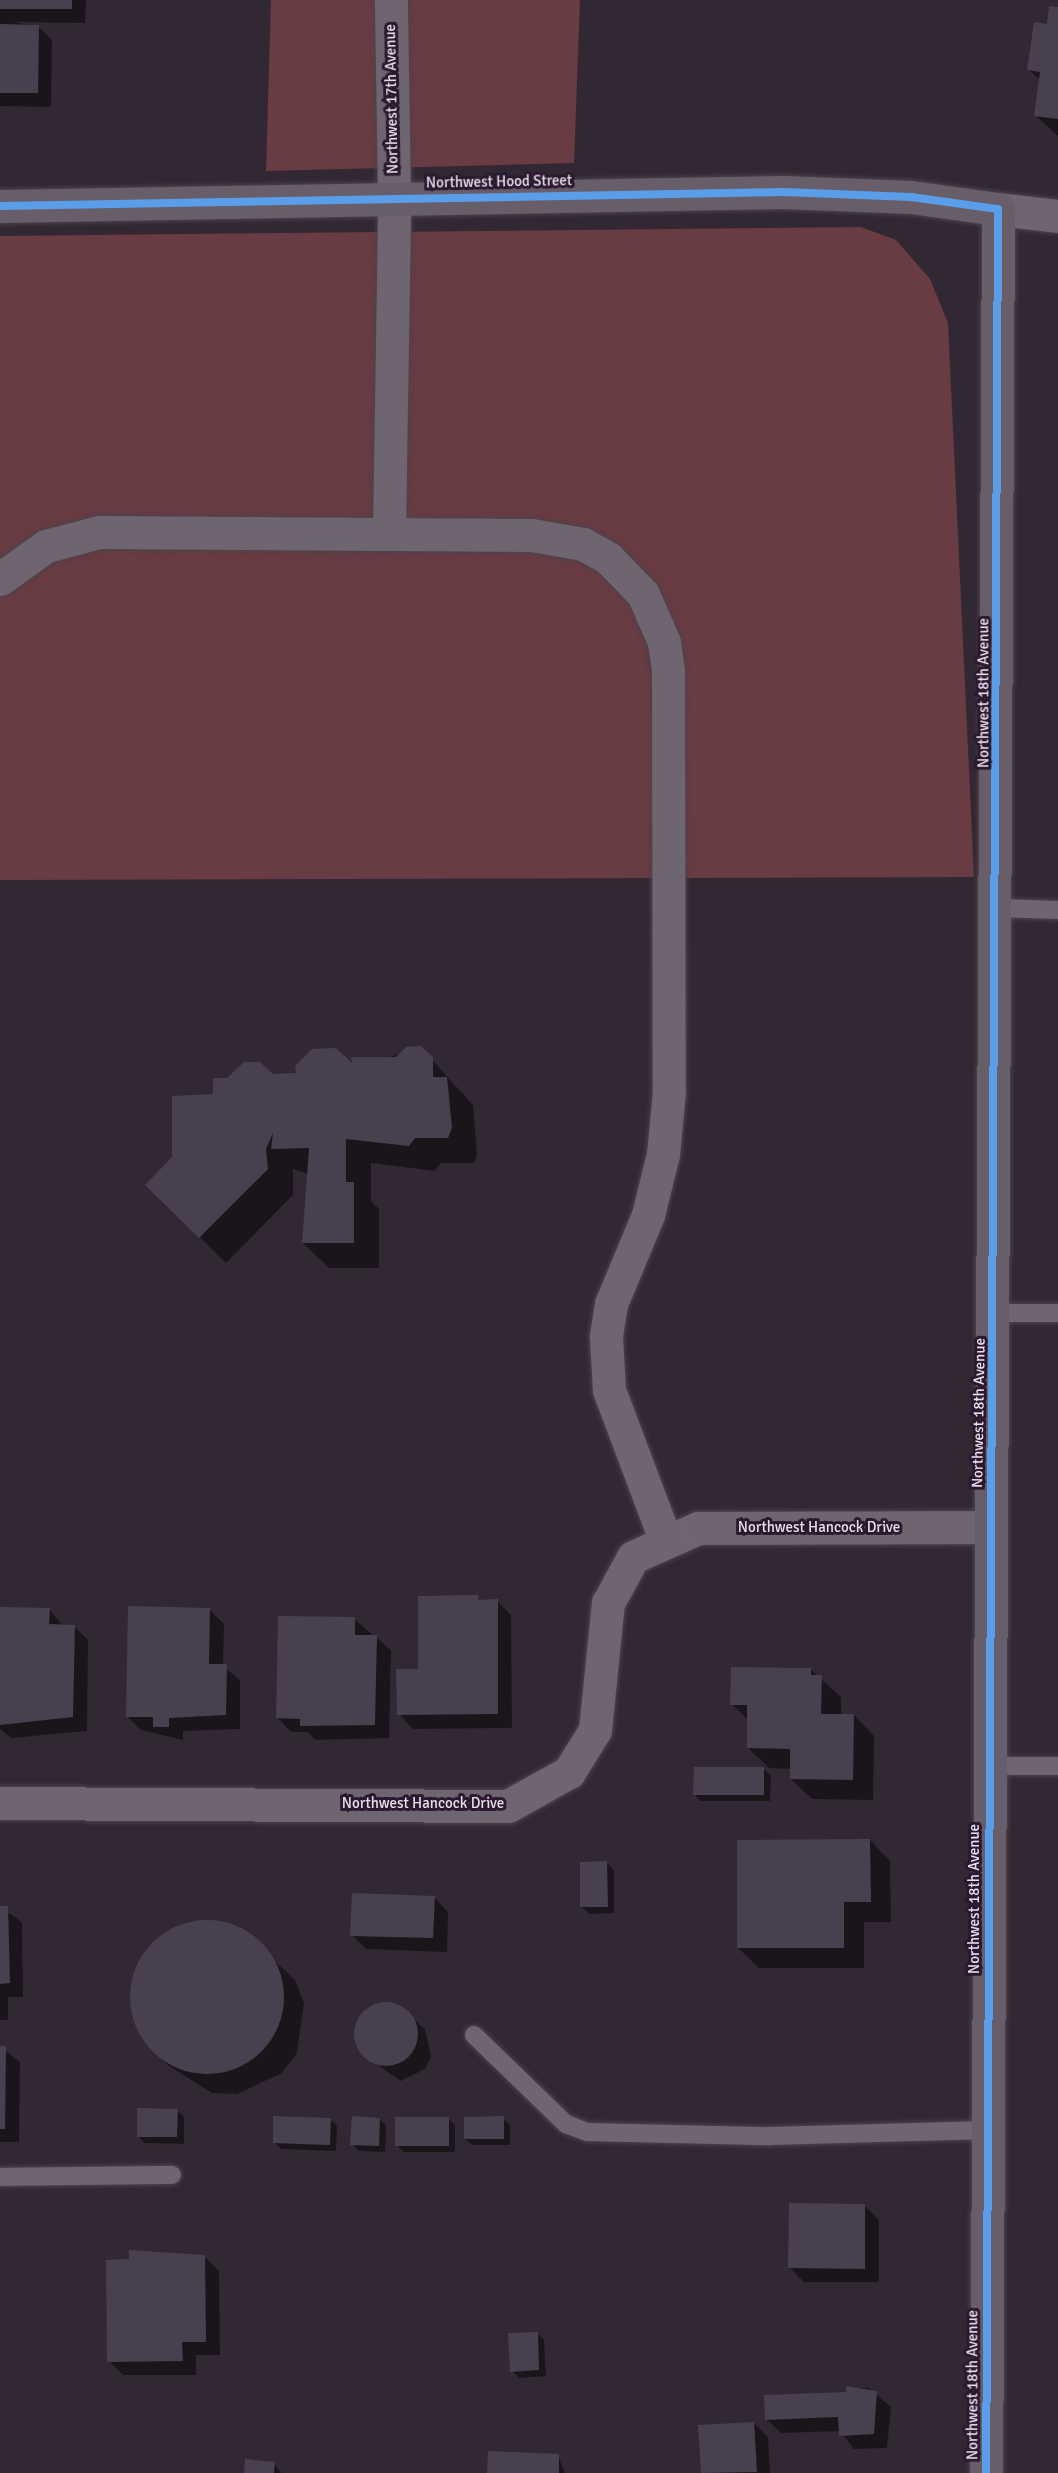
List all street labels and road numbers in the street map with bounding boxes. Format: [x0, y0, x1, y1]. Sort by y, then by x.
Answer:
street label: Northwest 17th Avenue [382, 24, 402, 174]
street label: Northwest Hood Street [426, 172, 572, 192]
street label: Northwest 18th Avenue [975, 618, 993, 768]
street label: Northwest 18th Avenue [969, 1338, 989, 1488]
street label: Northwest Hancock Drive [738, 1519, 900, 1537]
street label: Northwest Hancock Drive [342, 1795, 504, 1813]
street label: Northwest 18th Avenue [966, 1824, 984, 1974]
street label: Northwest 18th Avenue [964, 2310, 982, 2460]

